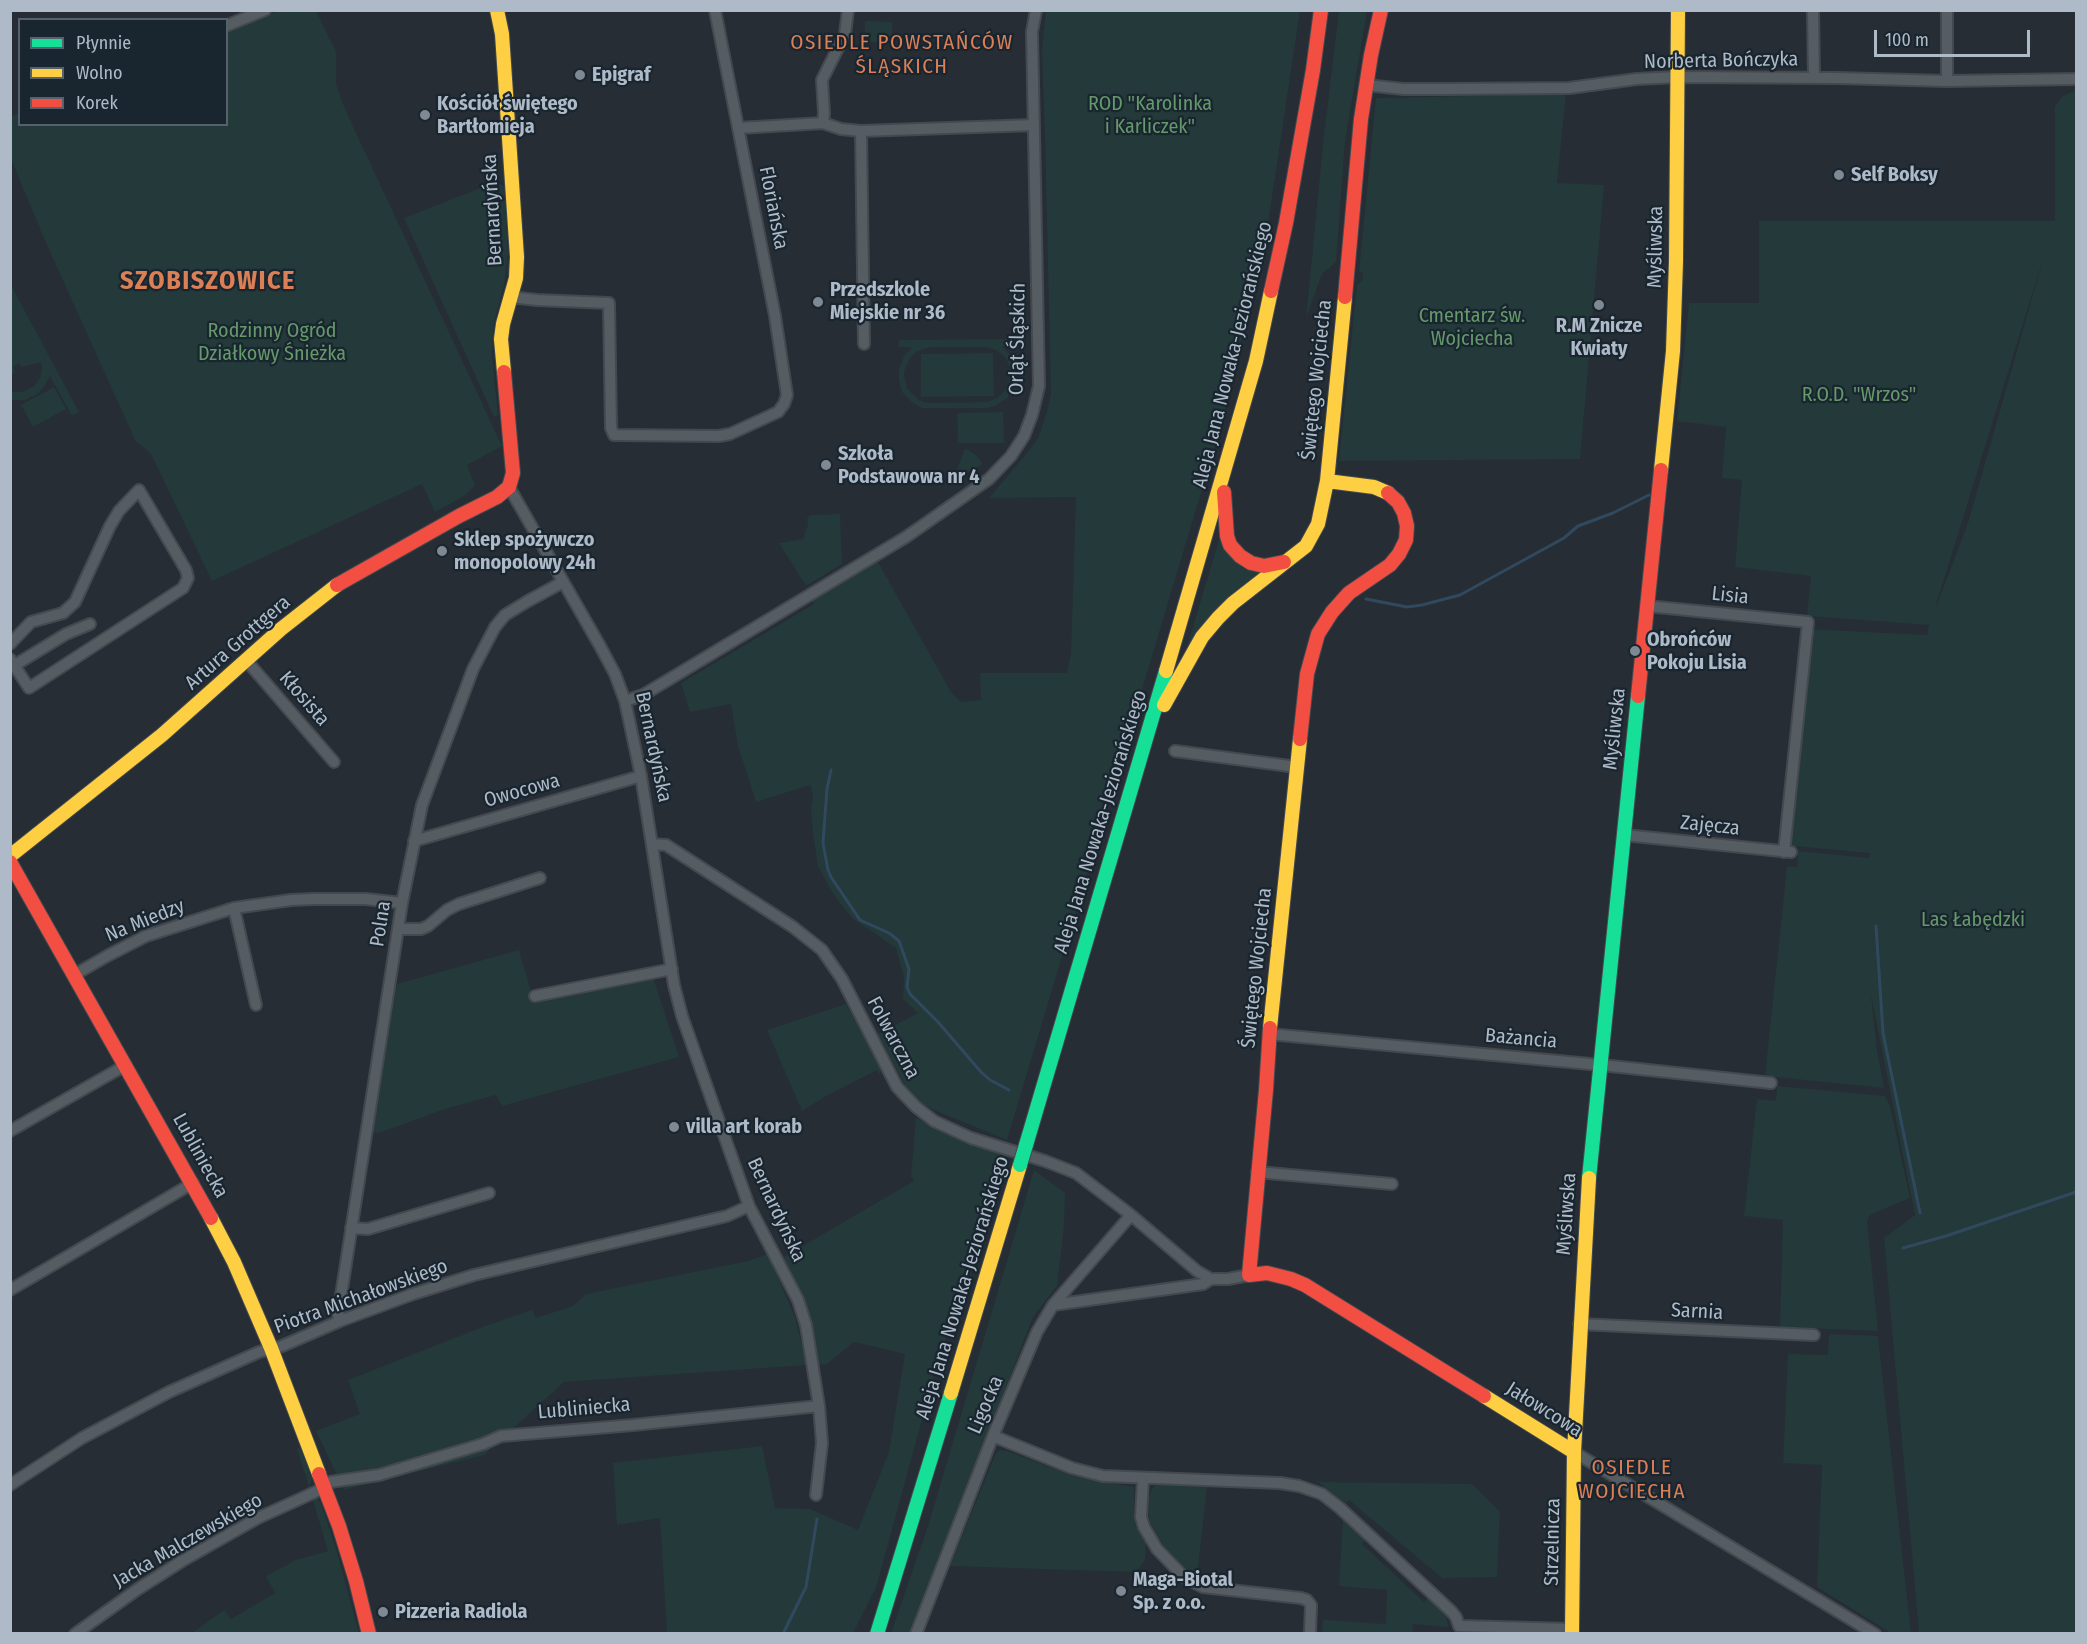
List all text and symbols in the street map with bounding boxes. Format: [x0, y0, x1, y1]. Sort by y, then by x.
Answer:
legend [18, 18, 228, 126]
scale bar [1877, 18, 2033, 56]
text: 100 m [1885, 29, 1929, 51]
district label: OSIEDLE POWSTAŃCÓW ŚLĄSKICH [790, 30, 1014, 80]
text: Płynnie [76, 32, 131, 54]
street label: Norberta Bończyka [1644, 48, 1798, 74]
text: Wolno [76, 62, 122, 84]
place label: Epigraf [592, 63, 651, 87]
marker: Epigraf [573, 68, 587, 82]
text: Korek [76, 92, 118, 114]
place label: Kościół świętego Bartłomieja [437, 92, 578, 139]
park label: ROD "Karolinka i Karliczek" [1088, 92, 1212, 139]
marker: Kościół świętego Bartłomieja [418, 108, 432, 122]
street label: Bernardyńska [478, 153, 508, 267]
place label: Self Boksy [1851, 163, 1938, 187]
street label: Floriańska [753, 164, 793, 252]
marker: Self Boksy [1832, 168, 1846, 182]
street label: Myśliwska [1643, 206, 1669, 288]
street label: Aleja Jana Nowaka-Jeziorańskiego [1188, 219, 1278, 491]
district label: SZOBISZOWICE [120, 266, 296, 298]
place label: Przedszkole Miejskie nr 36 [830, 278, 945, 325]
street label: Orląt Śląskich [1005, 283, 1031, 395]
marker: Przedszkole Miejskie nr 36 [811, 295, 825, 309]
marker: R.M Znicze Kwiaty [1592, 298, 1606, 312]
street label: Świętego Wojciecha [1297, 299, 1337, 461]
park label: Cmentarz św. Wojciecha [1419, 304, 1525, 351]
place label: R.M Znicze Kwiaty [1556, 314, 1642, 361]
park label: Rodzinny Ogród Działkowy Śnieżka [198, 319, 346, 366]
park label: R.O.D. "Wrzos" [1802, 383, 1916, 407]
place label: Szkoła Podstawowa nr 4 [838, 442, 979, 489]
marker: Szkoła Podstawowa nr 4 [819, 458, 833, 472]
place label: Sklep spożywczo monopolowy 24h [454, 528, 596, 575]
marker: Sklep spożywczo monopolowy 24h [435, 544, 449, 558]
street label: Lisia [1710, 582, 1750, 610]
street label: Artura Grottgera [180, 591, 296, 695]
place label: Obrońców Pokoju Lisia [1647, 628, 1747, 675]
marker: Obrońców Pokoju Lisia [1628, 644, 1642, 658]
street label: Kłosista [274, 667, 334, 731]
street label: Aleja Jana Nowaka-Jeziorańskiego [1049, 687, 1153, 957]
street label: Myśliwska [1599, 687, 1631, 771]
street label: Bernardyńska [630, 690, 676, 804]
street label: Owocowa [481, 769, 563, 813]
street label: Zajęcza [1679, 811, 1741, 841]
street label: Świętego Wojciecha [1237, 887, 1277, 1049]
street label: Na Miedzy [102, 894, 188, 948]
street label: Polna [366, 899, 396, 949]
park label: Las Łabędzki [1921, 908, 2025, 932]
street label: Folwarczna [861, 993, 925, 1083]
street label: Bażancia [1484, 1024, 1558, 1054]
street label: Lubliniecka [167, 1110, 233, 1202]
place label: villa art korab [686, 1115, 802, 1139]
marker: villa art korab [667, 1120, 681, 1134]
street label: Aleja Jana Nowaka-Jeziorańskiego [911, 1153, 1015, 1423]
street label: Bernardyńska [741, 1154, 811, 1266]
street label: Myśliwska [1552, 1172, 1582, 1256]
street label: Piotra Michałowskiego [271, 1254, 451, 1340]
street label: Sarnia [1670, 1299, 1724, 1325]
street label: Ligocka [963, 1372, 1009, 1438]
street label: Jałowcowa [1501, 1377, 1587, 1443]
street label: Lubliniecka [537, 1393, 631, 1425]
district label: OSIEDLE WOJCIECHA [1578, 1455, 1686, 1505]
street label: Jacka Malczewskiego [109, 1489, 267, 1593]
street label: Strzelnicza [1540, 1498, 1566, 1586]
place label: Maga-Biotal Sp. z o.o. [1133, 1568, 1233, 1615]
marker: Maga-Biotal Sp. z o.o. [1114, 1584, 1128, 1598]
place label: Pizzeria Radiola [395, 1600, 527, 1624]
marker: Pizzeria Radiola [376, 1605, 390, 1619]

